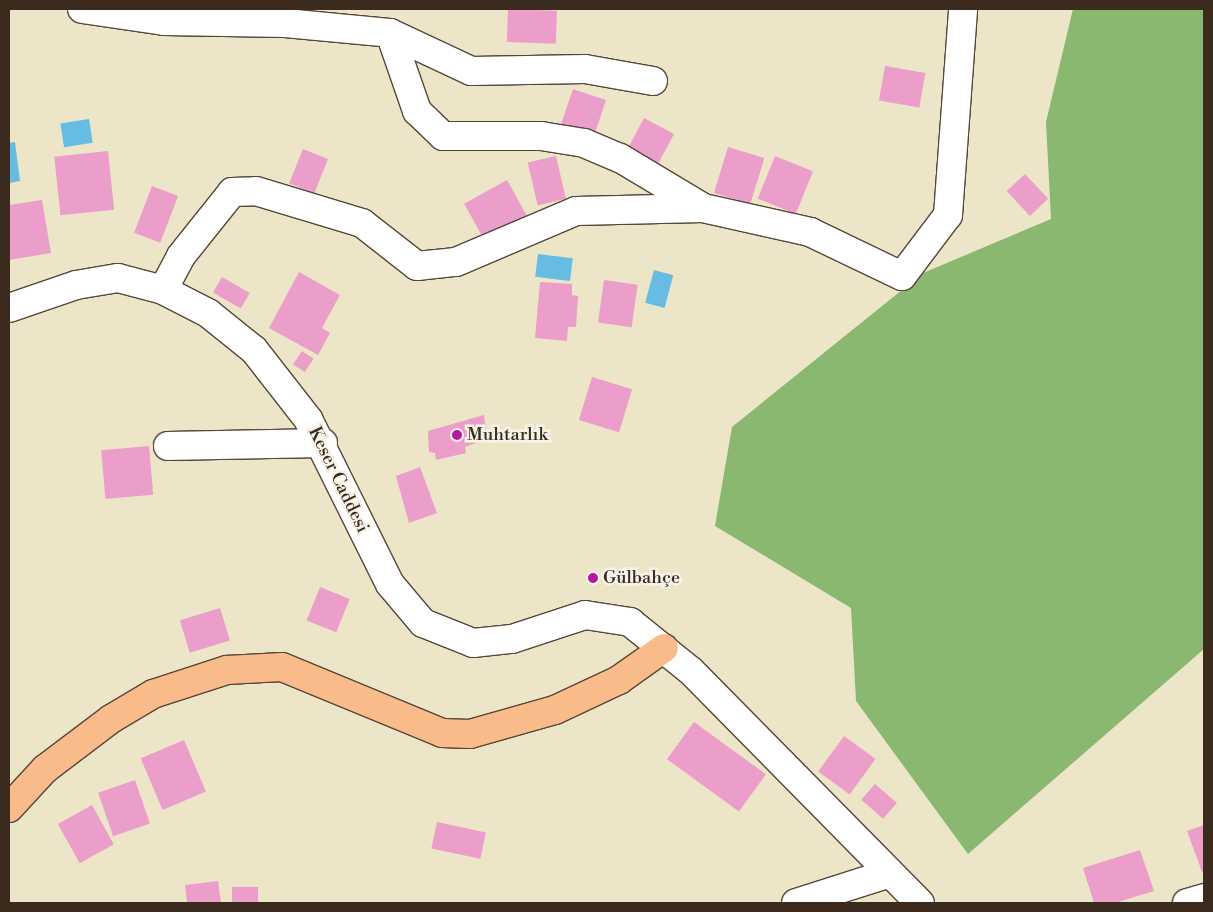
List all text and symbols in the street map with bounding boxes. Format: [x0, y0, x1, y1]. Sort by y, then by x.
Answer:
street label: Keser Caddesi [303, 423, 373, 537]
place label: Muhtarlık [467, 424, 548, 446]
marker: Muhtarlık [451, 429, 463, 441]
place label: Gülbahçe [603, 567, 680, 589]
marker: Gülbahçe [587, 572, 599, 584]

